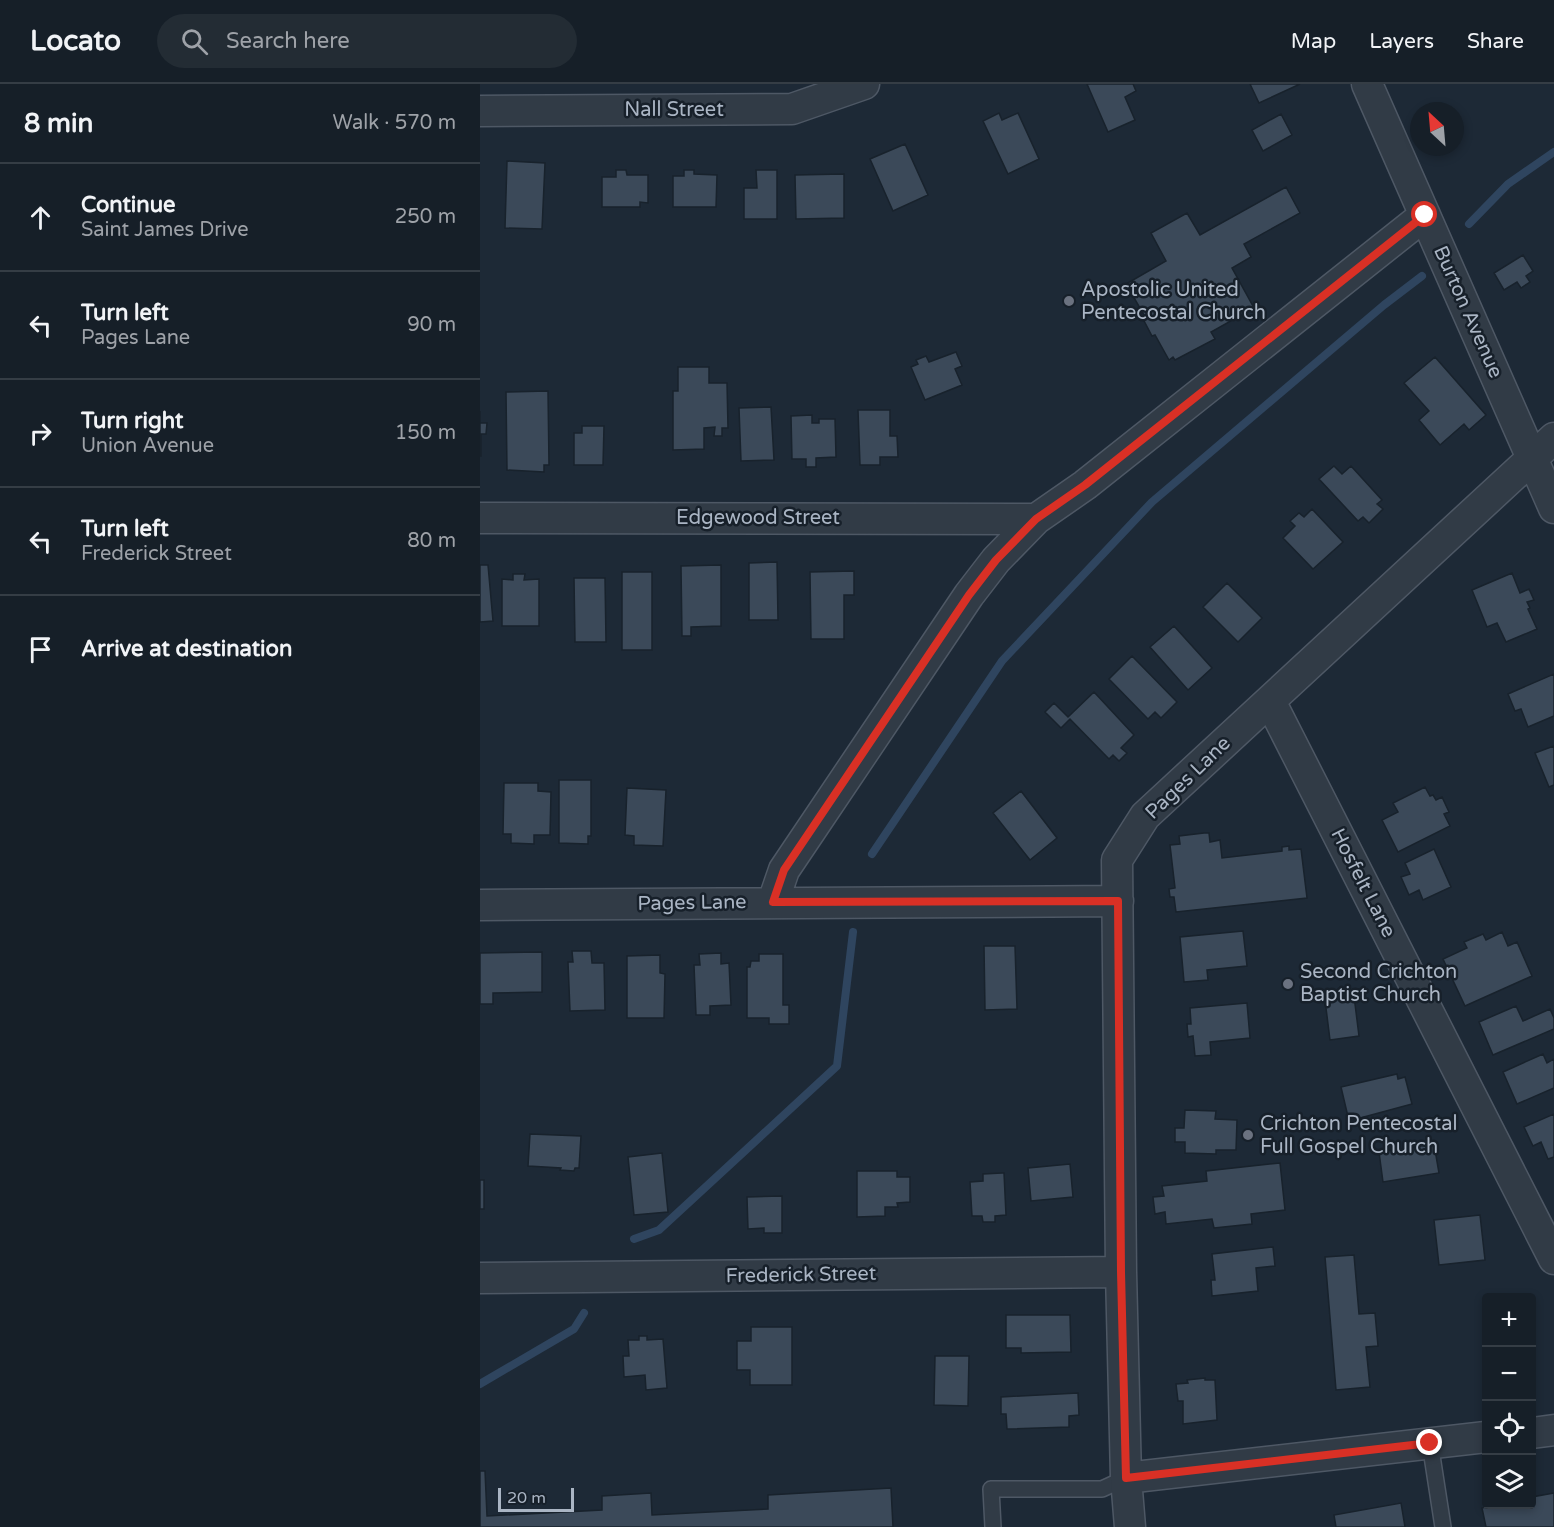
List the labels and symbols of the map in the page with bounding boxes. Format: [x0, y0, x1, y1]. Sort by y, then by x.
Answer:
street label: Nall Street [624, 98, 724, 122]
north arrow [1410, 102, 1464, 156]
route start [1411, 201, 1437, 227]
street label: Burton Avenue [1428, 242, 1508, 382]
place label: Apostolic United Pentecostal Church [1081, 278, 1266, 325]
marker: Apostolic United Pentecostal Church [1062, 294, 1076, 308]
street label: Edgewood Street [676, 506, 840, 530]
street label: Pages Lane [1140, 731, 1236, 825]
street label: Hosfelt Lane [1325, 825, 1401, 941]
street label: Pages Lane [637, 890, 747, 916]
place label: Second Crichton Baptist Church [1300, 960, 1457, 1007]
marker: Second Crichton Baptist Church [1281, 977, 1295, 991]
place label: Crichton Pentecostal Full Gospel Church [1260, 1112, 1457, 1159]
marker: Crichton Pentecostal Full Gospel Church [1241, 1128, 1255, 1142]
street label: Frederick Street [725, 1262, 877, 1288]
route end [1416, 1429, 1442, 1455]
scale bar [498, 1485, 574, 1512]

